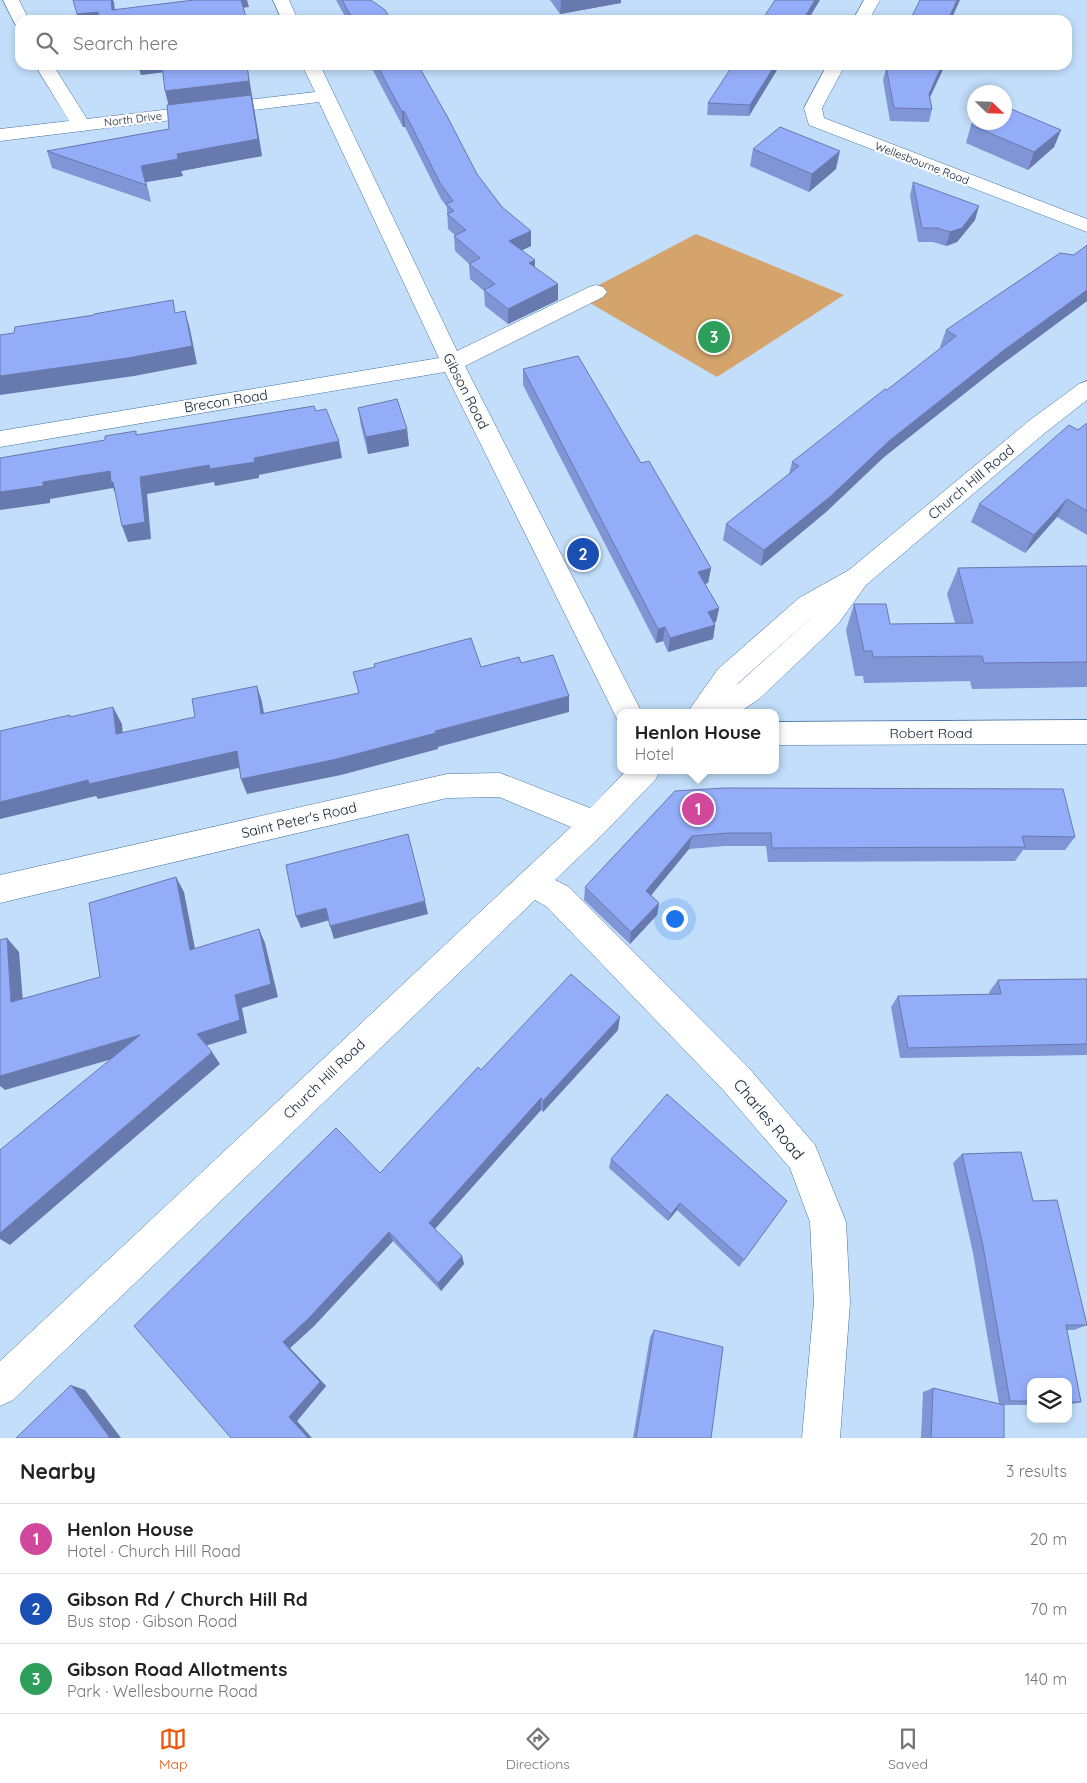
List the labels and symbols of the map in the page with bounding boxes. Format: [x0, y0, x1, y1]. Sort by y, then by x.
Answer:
north arrow [967, 85, 1012, 130]
street label: North Drive [103, 108, 163, 130]
street label: Wellesbourne Road [873, 139, 971, 187]
pin: 3 [698, 318, 730, 356]
street label: Gibson Road [439, 350, 493, 432]
street label: Brecon Road [183, 386, 269, 416]
street label: Church Hill Road [924, 441, 1018, 523]
pin: 2 [567, 535, 599, 573]
street label: Robert Road [890, 724, 972, 742]
pin: 1 [682, 790, 714, 828]
street label: Saint Peter's Road [240, 798, 358, 842]
your location [662, 906, 688, 932]
street label: Church Hill Road [279, 1035, 369, 1123]
street label: Charles Road [729, 1074, 809, 1164]

